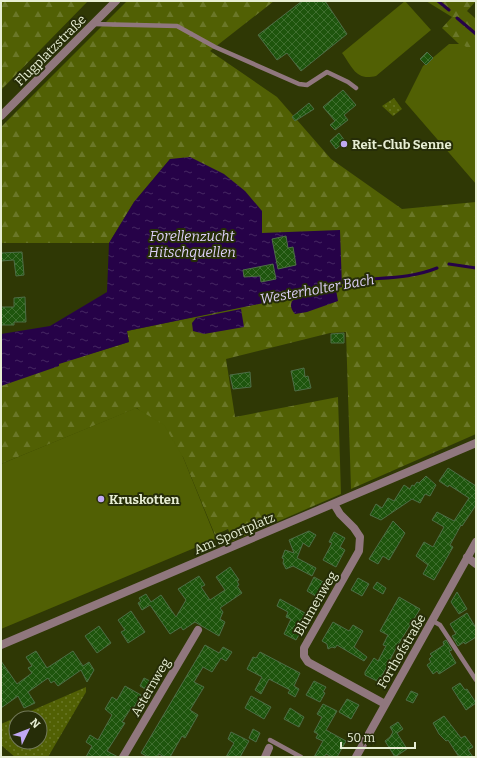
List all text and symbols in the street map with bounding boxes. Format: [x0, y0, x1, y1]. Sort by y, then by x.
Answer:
street label: Flugplatzstraße [12, 12, 89, 89]
place label: Reit-Club Senne [352, 137, 452, 152]
marker: Reit-Club Senne [339, 139, 349, 149]
water label: Forellenzucht Hitschquellen [148, 228, 236, 261]
water label: Westerholter Bach [259, 271, 375, 308]
place label: Kruskotten [109, 492, 180, 507]
marker: Kruskotten [96, 494, 106, 504]
street label: Am Sportplatz [191, 510, 277, 557]
street label: Blumenweg [291, 568, 340, 638]
street label: Forthofstraße [374, 611, 429, 691]
street label: Asternweg [128, 655, 173, 719]
north arrow [8, 710, 48, 750]
text: N [27, 716, 43, 731]
scale bar [341, 724, 415, 750]
text: 50 m [347, 731, 376, 745]

